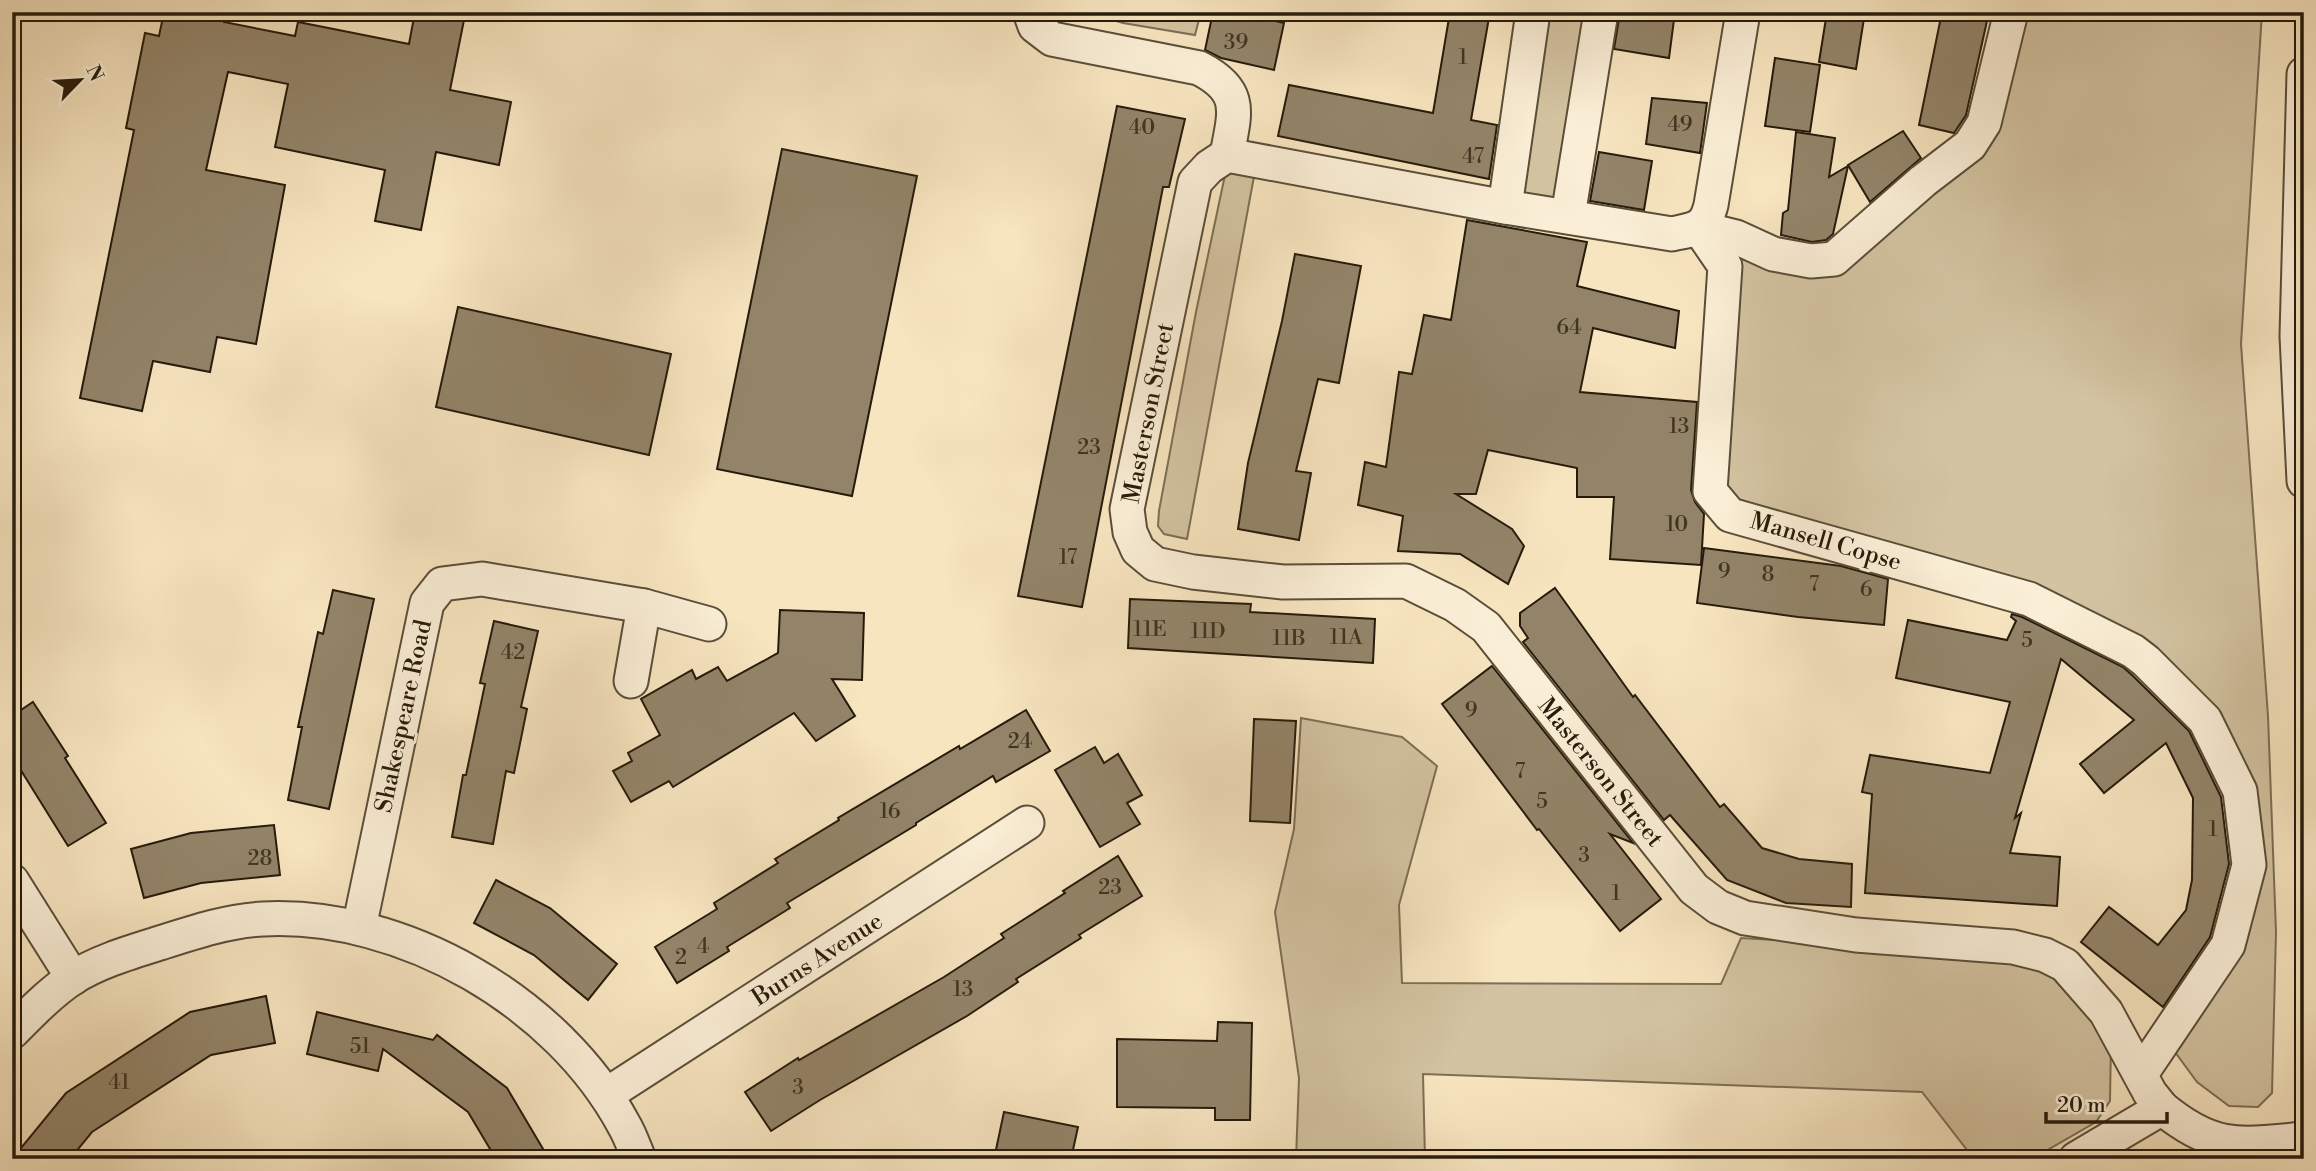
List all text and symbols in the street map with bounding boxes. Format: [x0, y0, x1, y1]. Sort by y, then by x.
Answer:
house number: 39 [1224, 30, 1248, 56]
house number: 1 [1458, 45, 1468, 71]
north arrow [46, 46, 116, 116]
text: N [80, 61, 109, 85]
house number: 49 [1667, 112, 1693, 138]
house number: 40 [1129, 115, 1155, 141]
house number: 47 [1462, 144, 1485, 170]
house number: 64 [1556, 315, 1582, 341]
street label: Masterson Street [1117, 320, 1181, 506]
house number: 13 [1669, 414, 1689, 440]
house number: 23 [1077, 435, 1101, 461]
street label: Mansell Copse [1747, 506, 1905, 578]
house number: 10 [1666, 512, 1688, 538]
house number: 17 [1059, 545, 1078, 571]
house number: 9 [1718, 559, 1730, 585]
house number: 8 [1762, 562, 1774, 588]
house number: 7 [1809, 572, 1820, 598]
house number: 6 [1860, 577, 1873, 603]
street label: Shakespeare Road [369, 617, 439, 815]
house number: 11E [1133, 617, 1167, 643]
house number: 11D [1190, 619, 1226, 645]
house number: 11A [1329, 625, 1363, 651]
house number: 11B [1272, 626, 1306, 652]
house number: 5 [2021, 628, 2033, 654]
house number: 42 [501, 640, 525, 666]
street label: Masterson Street [1531, 692, 1670, 854]
house number: 9 [1465, 698, 1477, 724]
house number: 24 [1008, 729, 1032, 755]
house number: 7 [1515, 759, 1526, 785]
house number: 5 [1536, 789, 1548, 815]
house number: 16 [879, 799, 901, 825]
house number: 1 [2208, 817, 2218, 843]
house number: 3 [1578, 843, 1590, 869]
house number: 28 [248, 846, 272, 872]
house number: 23 [1098, 875, 1122, 901]
house number: 1 [1611, 881, 1621, 907]
street label: Burns Avenue [746, 906, 889, 1014]
house number: 4 [697, 934, 709, 960]
house number: 2 [675, 945, 687, 971]
house number: 13 [953, 977, 973, 1003]
house number: 51 [350, 1034, 370, 1060]
house number: 41 [108, 1070, 130, 1096]
house number: 3 [792, 1075, 804, 1101]
scale bar [2046, 1080, 2167, 1124]
text: 20 m [2057, 1093, 2106, 1119]

